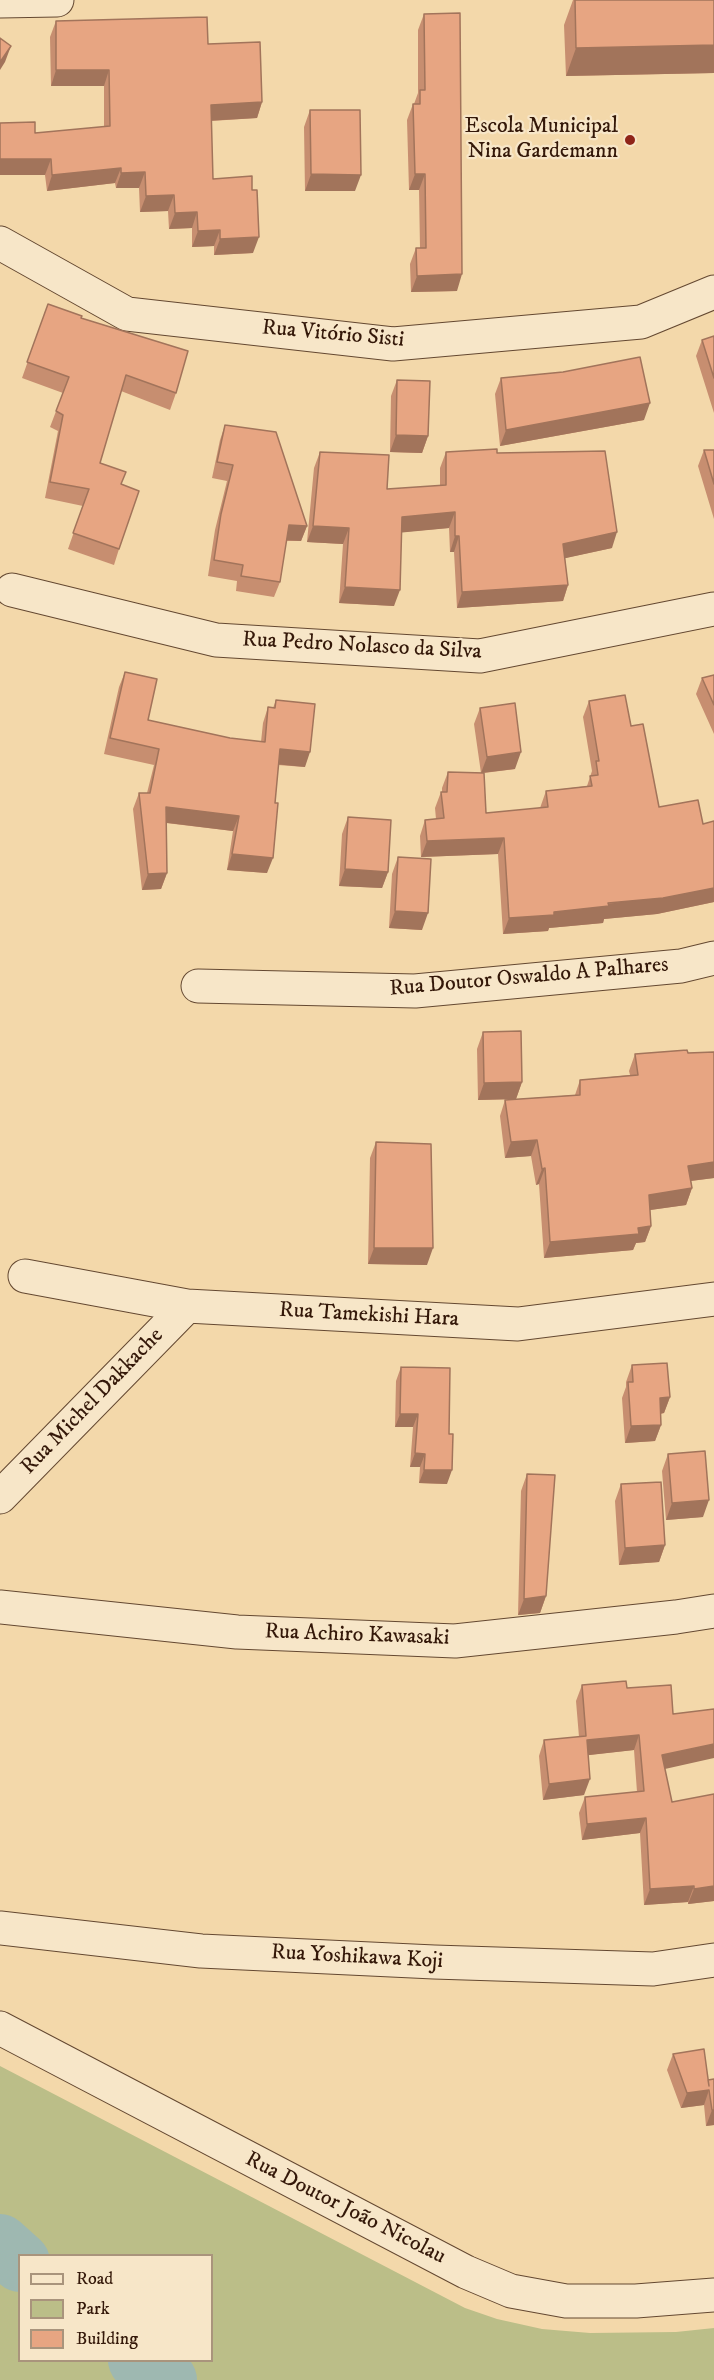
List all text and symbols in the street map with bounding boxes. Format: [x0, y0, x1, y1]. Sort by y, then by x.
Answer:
place label: Escola Municipal Nina Gardemann [465, 114, 618, 166]
marker: Escola Municipal Nina Gardemann [623, 133, 637, 147]
street label: Rua Vitório Sisti [261, 316, 405, 354]
street label: Rua Pedro Nolasco da Silva [242, 628, 482, 666]
street label: Rua Doutor Oswaldo A Palhares [388, 953, 670, 1003]
street label: Rua Tamekishi Hara [278, 1298, 460, 1334]
street label: Rua Michel Dakkache [16, 1323, 170, 1481]
street label: Rua Achiro Kawasaki [264, 1620, 450, 1652]
street label: Rua Yoshikawa Koji [270, 1940, 444, 1976]
street label: Rua Doutor João Nicolau [240, 2147, 450, 2271]
legend [18, 2254, 213, 2362]
text: Road [76, 2268, 113, 2290]
text: Park [76, 2298, 110, 2320]
text: Building [76, 2328, 138, 2350]

